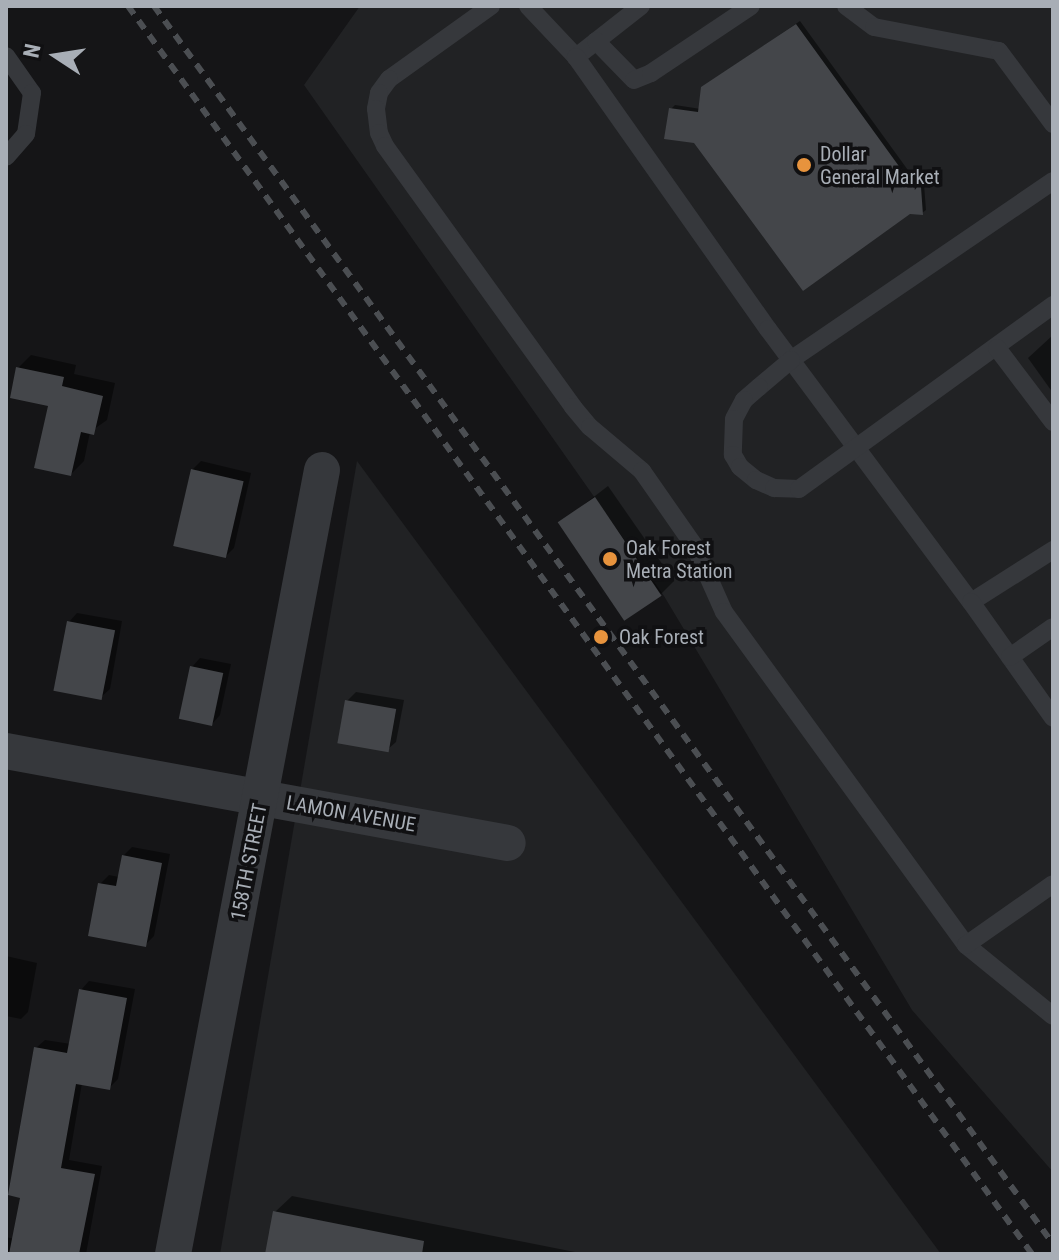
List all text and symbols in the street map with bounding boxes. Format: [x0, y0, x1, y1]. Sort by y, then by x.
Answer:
north arrow [16, 16, 96, 96]
text: N [18, 42, 46, 60]
place label: Dollar General Market [820, 142, 940, 189]
marker: Dollar General Market [795, 156, 813, 174]
place label: Oak Forest Metra Station [626, 536, 732, 583]
marker: Oak Forest Metra Station [601, 550, 619, 568]
place label: Oak Forest [619, 625, 704, 649]
marker: Oak Forest [590, 626, 612, 648]
street label: LAMON AVENUE [285, 791, 417, 837]
street label: 158TH STREET [226, 801, 272, 923]

